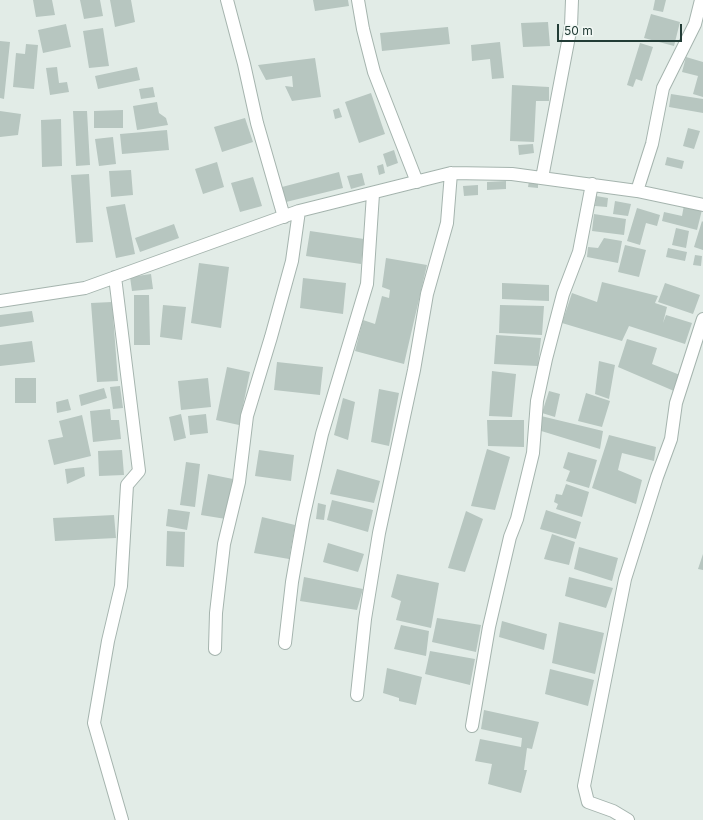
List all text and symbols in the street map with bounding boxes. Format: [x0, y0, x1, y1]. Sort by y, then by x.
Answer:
scale bar [559, 16, 684, 42]
text: 50 m [564, 23, 593, 38]

